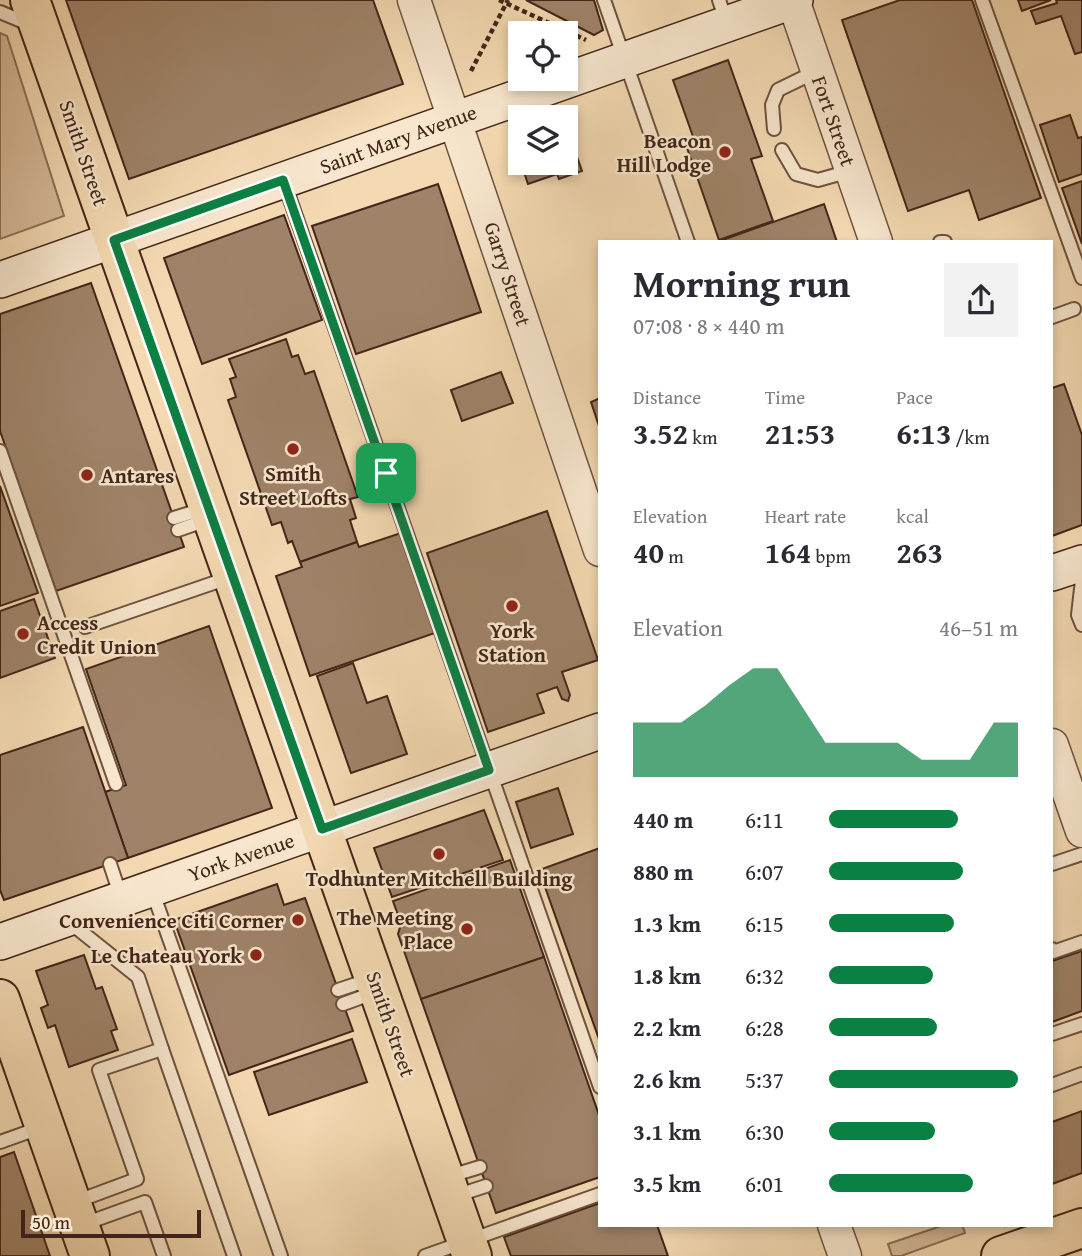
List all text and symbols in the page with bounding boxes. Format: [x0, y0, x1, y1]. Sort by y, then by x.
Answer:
map controls [508, 21, 578, 175]
button: locate [508, 21, 578, 91]
street label: Fort Street [804, 72, 864, 171]
street label: Smith Street [51, 96, 117, 211]
street label: Saint Mary Avenue [315, 96, 481, 182]
button: layers [508, 105, 578, 175]
place label: Beacon Hill Lodge [617, 125, 712, 180]
marker: Beacon Hill Lodge [717, 144, 733, 160]
street label: Garry Street [477, 218, 540, 331]
text: Morning run [633, 255, 850, 311]
button: share [944, 263, 1018, 337]
text: 07:08 · 8 × 440 m [633, 309, 785, 342]
text: Distance [633, 383, 701, 411]
text: Time [765, 383, 805, 411]
text: Pace [896, 383, 933, 411]
text: 3.52 [633, 411, 688, 455]
text: 21:53 [765, 411, 835, 455]
text: 6:13 [896, 411, 951, 455]
text: km [688, 423, 717, 451]
text: /km [951, 423, 990, 451]
marker: Smith Street Lofts [285, 441, 301, 457]
pin [356, 443, 416, 503]
icon: arrive [367, 454, 405, 492]
place label: Smith Street Lofts [239, 458, 347, 513]
place label: Antares [101, 460, 174, 491]
marker: Antares [79, 467, 95, 483]
text: Elevation [633, 502, 707, 530]
text: Heart rate [765, 502, 846, 530]
text: kcal [896, 502, 929, 530]
text: 40 [633, 530, 664, 574]
text: 164 [765, 530, 811, 574]
text: 263 [896, 530, 943, 574]
text: m [664, 542, 684, 570]
text: bpm [811, 542, 851, 570]
marker: York Station [504, 598, 520, 614]
place label: Access Credit Union [37, 607, 157, 662]
text: Elevation [633, 611, 723, 644]
text: 46–51 m [939, 611, 1018, 644]
place label: York Station [478, 615, 546, 670]
marker: Access Credit Union [15, 626, 31, 642]
text: 440 m [633, 803, 694, 836]
text: 6:11 [745, 803, 784, 836]
street label: York Avenue [184, 824, 298, 890]
marker: Todhunter Mitchell Building [431, 846, 447, 862]
text: 880 m [633, 855, 694, 888]
text: 6:07 [745, 855, 784, 888]
place label: Todhunter Mitchell Building [306, 863, 573, 894]
place label: The Meeting Place [337, 902, 454, 957]
place label: Convenience Citi Corner [59, 905, 284, 936]
text: 1.3 km [633, 907, 701, 940]
text: 6:15 [745, 907, 784, 940]
marker: Convenience Citi Corner [290, 912, 306, 928]
marker: The Meeting Place [459, 921, 475, 937]
place label: Le Chateau York [91, 940, 243, 971]
marker: Le Chateau York [248, 947, 264, 963]
text: 1.8 km [633, 959, 701, 992]
text: 6:32 [745, 959, 784, 992]
street label: Smith Street [358, 967, 424, 1082]
text: 2.2 km [633, 1011, 701, 1044]
text: 6:28 [745, 1011, 784, 1044]
text: 2.6 km [633, 1063, 701, 1096]
text: 5:37 [745, 1063, 784, 1096]
text: 3.1 km [633, 1115, 701, 1148]
text: 6:30 [745, 1115, 784, 1148]
text: 3.5 km [633, 1167, 701, 1200]
text: 6:01 [745, 1167, 784, 1200]
scale bar [21, 1207, 201, 1239]
text: 50 m [32, 1208, 70, 1236]

